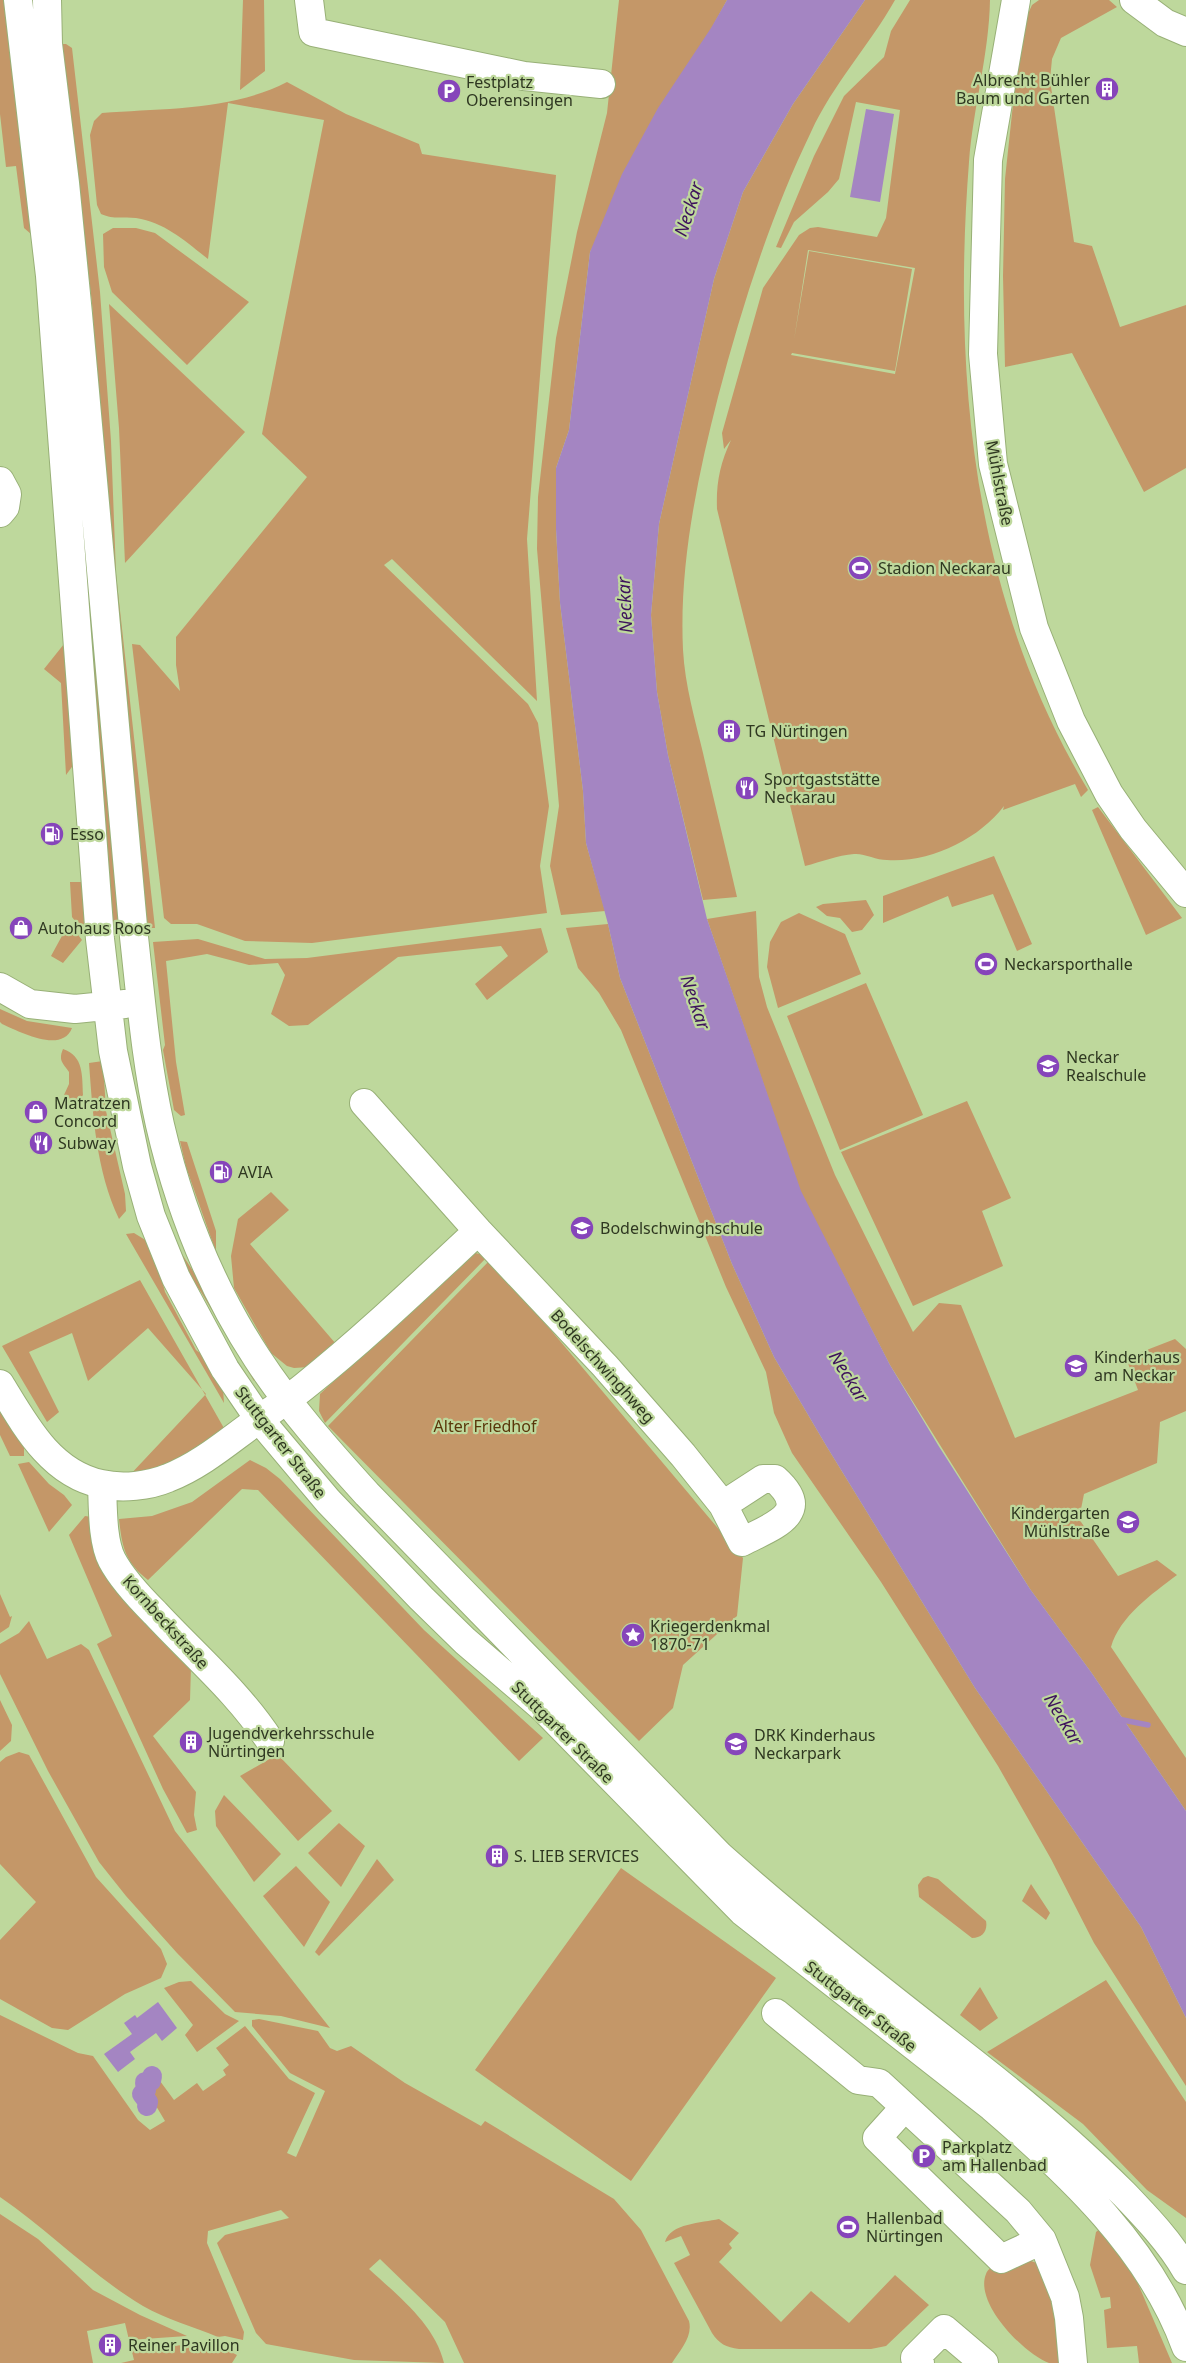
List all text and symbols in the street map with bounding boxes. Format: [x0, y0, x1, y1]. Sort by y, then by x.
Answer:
place label: Albrecht Bühler Baum und Garten [956, 69, 1090, 109]
place label: Festplatz Oberensingen [466, 71, 573, 111]
building icon: Albrecht Bühler Baum und Garten [1094, 76, 1120, 102]
parking icon: Festplatz Oberensingen [436, 78, 462, 104]
water label: Neckar [668, 178, 708, 239]
street label: Mühlstraße [981, 439, 1019, 527]
sports icon: Stadion Neckarau [847, 555, 873, 581]
place label: Stadion Neckarau [878, 557, 1011, 579]
water label: Neckar [611, 576, 637, 634]
building icon: TG Nürtingen [716, 718, 742, 744]
place label: TG Nürtingen [746, 720, 848, 742]
place label: Sportgaststätte Neckarau [764, 768, 880, 808]
restaurant icon: Sportgaststätte Neckarau [734, 775, 760, 801]
fuel station icon: Esso [39, 821, 65, 847]
place label: Esso [70, 823, 104, 845]
shop icon: Autohaus Roos [8, 915, 34, 941]
place label: Autohaus Roos [38, 917, 151, 939]
sports icon: Neckarsporthalle [973, 951, 999, 977]
place label: Neckarsporthalle [1004, 953, 1133, 975]
water label: Neckar [676, 972, 717, 1033]
place label: Neckar Realschule [1066, 1046, 1146, 1086]
school or university icon: Neckar Realschule [1035, 1053, 1061, 1079]
place label: Matratzen Concord [54, 1092, 131, 1132]
shop icon: Matratzen Concord [23, 1099, 49, 1125]
restaurant icon: Subway [28, 1130, 54, 1156]
place label: Subway [58, 1132, 117, 1154]
fuel station icon: AVIA [208, 1159, 234, 1185]
place label: AVIA [238, 1161, 274, 1183]
school or university icon: Bodelschwinghschule [569, 1215, 595, 1241]
place label: Bodelschwinghschule [600, 1217, 763, 1239]
street label: Bodelschwinghweg [546, 1304, 660, 1428]
water label: Neckar [824, 1346, 874, 1407]
place label: Kinderhaus am Neckar [1094, 1346, 1180, 1386]
school or university icon: Kinderhaus am Neckar [1063, 1353, 1089, 1379]
street label: Stuttgarter Straße [230, 1382, 332, 1502]
park label: Alter Friedhof [434, 1415, 538, 1437]
place label: Kindergarten Mühlstraße [1011, 1502, 1110, 1542]
school or university icon: Kindergarten Mühlstraße [1115, 1509, 1141, 1535]
street label: Kornbeckstraße [118, 1570, 214, 1674]
place label: Kriegerdenkmal 1870-71 [650, 1615, 770, 1655]
place icon: Kriegerdenkmal 1870-71 [620, 1622, 646, 1648]
street label: Stuttgarter Straße [507, 1676, 619, 1788]
water label: Neckar [1039, 1689, 1089, 1750]
place label: Jugendverkehrsschule Nürtingen [206, 1722, 375, 1762]
place label: DRK Kinderhaus Neckarpark [754, 1724, 876, 1764]
building icon: Jugendverkehrsschule Nürtingen [178, 1729, 204, 1755]
school or university icon: DRK Kinderhaus Neckarpark [723, 1731, 749, 1757]
building icon: S. LIEB SERVICES [484, 1843, 510, 1869]
place label: S. LIEB SERVICES [514, 1845, 639, 1867]
street label: Stuttgarter Straße [801, 1955, 921, 2057]
place label: Parkplatz am Hallenbad [942, 2136, 1047, 2176]
parking icon: Parkplatz am Hallenbad [911, 2143, 937, 2169]
place label: Hallenbad Nürtingen [866, 2207, 943, 2247]
sports icon: Hallenbad Nürtingen [835, 2214, 861, 2240]
building icon: Reiner Pavillon [97, 2332, 123, 2358]
place label: Reiner Pavillon [128, 2334, 240, 2356]

